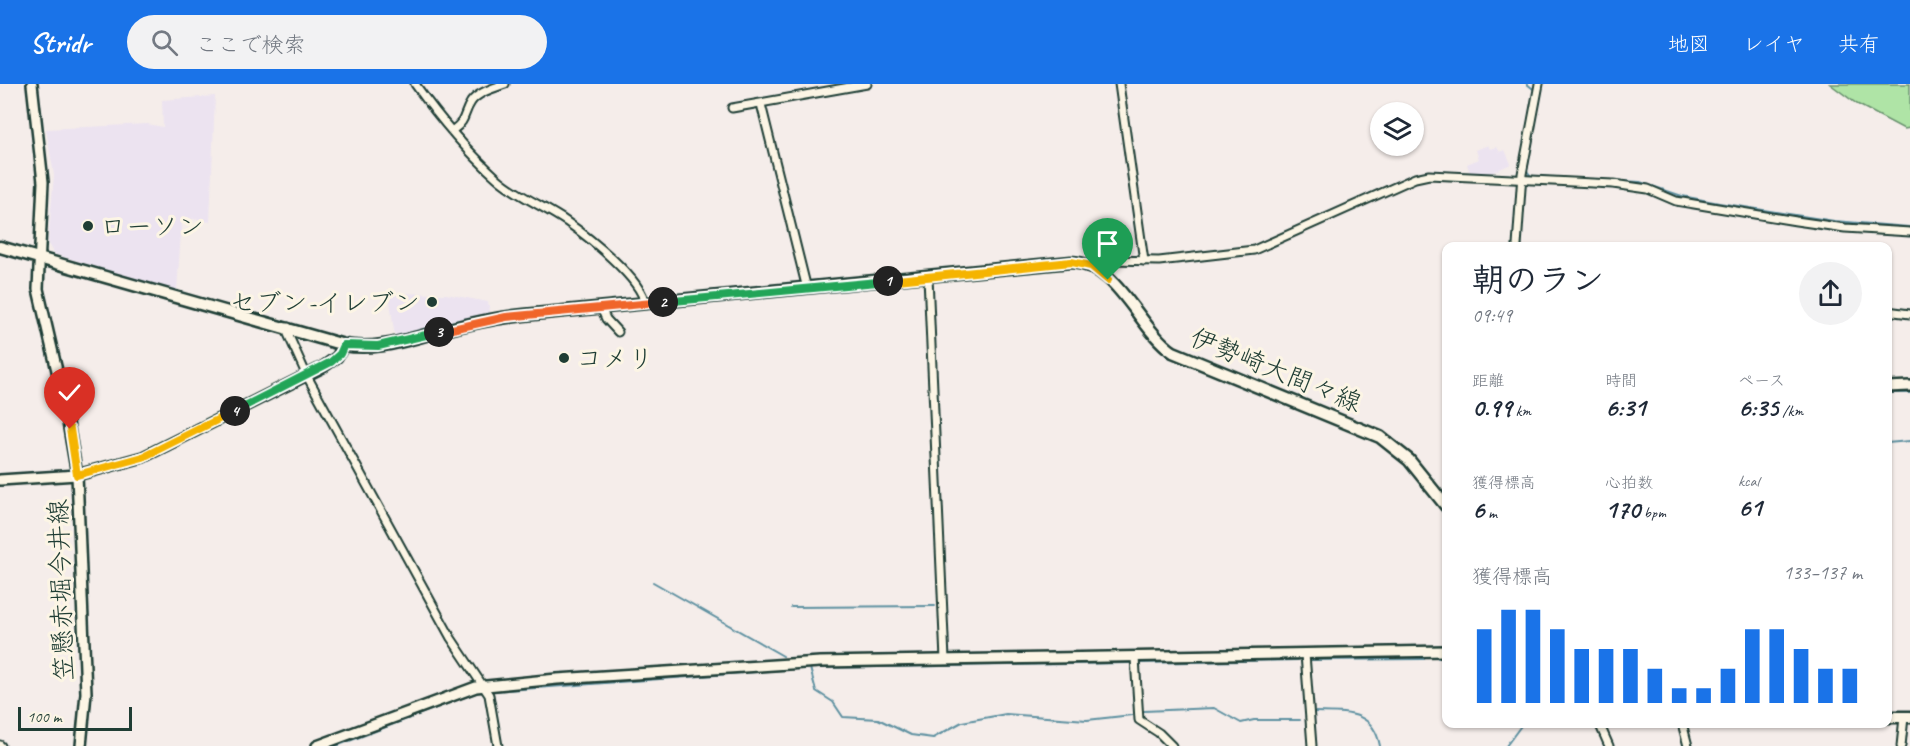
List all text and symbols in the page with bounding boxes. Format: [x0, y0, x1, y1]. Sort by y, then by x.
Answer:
search box [127, 15, 547, 69]
text: Stridr [30, 25, 91, 60]
icon: search [148, 26, 181, 59]
text: ここで検索 [196, 31, 306, 59]
text: 地図 [1668, 31, 1710, 57]
text: レイヤ [1743, 31, 1805, 57]
text: 共有 [1838, 31, 1880, 57]
map controls [1370, 102, 1424, 156]
button: layers [1370, 102, 1424, 156]
place label: ローソン [100, 210, 204, 243]
pin [1082, 218, 1133, 280]
marker: ローソン [81, 219, 95, 233]
icon: arrive [1091, 227, 1124, 260]
text: 朝のラン [1472, 259, 1604, 301]
button: share [1799, 262, 1862, 325]
pin: 1 [873, 266, 903, 296]
text: 1 [884, 271, 892, 291]
place label: セブン-イレブン [230, 286, 420, 319]
pin: 2 [648, 287, 678, 317]
text: 2 [659, 292, 667, 312]
marker: セブン-イレブン [425, 295, 439, 309]
text: 09:49 [1472, 303, 1512, 328]
pin: 3 [424, 317, 454, 347]
street label: 伊勢崎大間々線 [1185, 321, 1367, 419]
text: 3 [435, 322, 443, 342]
place label: コメリ [576, 342, 654, 375]
marker: コメリ [557, 351, 571, 365]
pin [44, 367, 95, 429]
text: 距離 [1472, 371, 1504, 391]
text: 時間 [1605, 371, 1637, 391]
text: ペース [1738, 371, 1785, 391]
icon: check [53, 376, 86, 409]
text: 0.99 [1472, 391, 1512, 424]
text: 6:31 [1605, 391, 1646, 424]
text: 6:35 [1738, 391, 1778, 424]
pin: 4 [220, 396, 250, 426]
text: 4 [231, 401, 239, 421]
text: km [1512, 401, 1531, 421]
text: /km [1778, 401, 1803, 421]
text: kcal [1738, 471, 1759, 491]
text: 獲得標高 [1472, 473, 1536, 493]
text: 心拍数 [1605, 473, 1653, 493]
text: 61 [1738, 491, 1762, 524]
text: 6 [1472, 493, 1484, 526]
text: 170 [1605, 493, 1640, 526]
street label: 笠懸赤堀今井線 [41, 498, 81, 682]
text: m [1484, 503, 1497, 523]
text: bpm [1640, 503, 1666, 523]
text: 133–137 m [1783, 560, 1862, 585]
text: 獲得標高 [1472, 564, 1552, 589]
scale bar [18, 704, 132, 732]
text: 100 m [27, 707, 61, 727]

